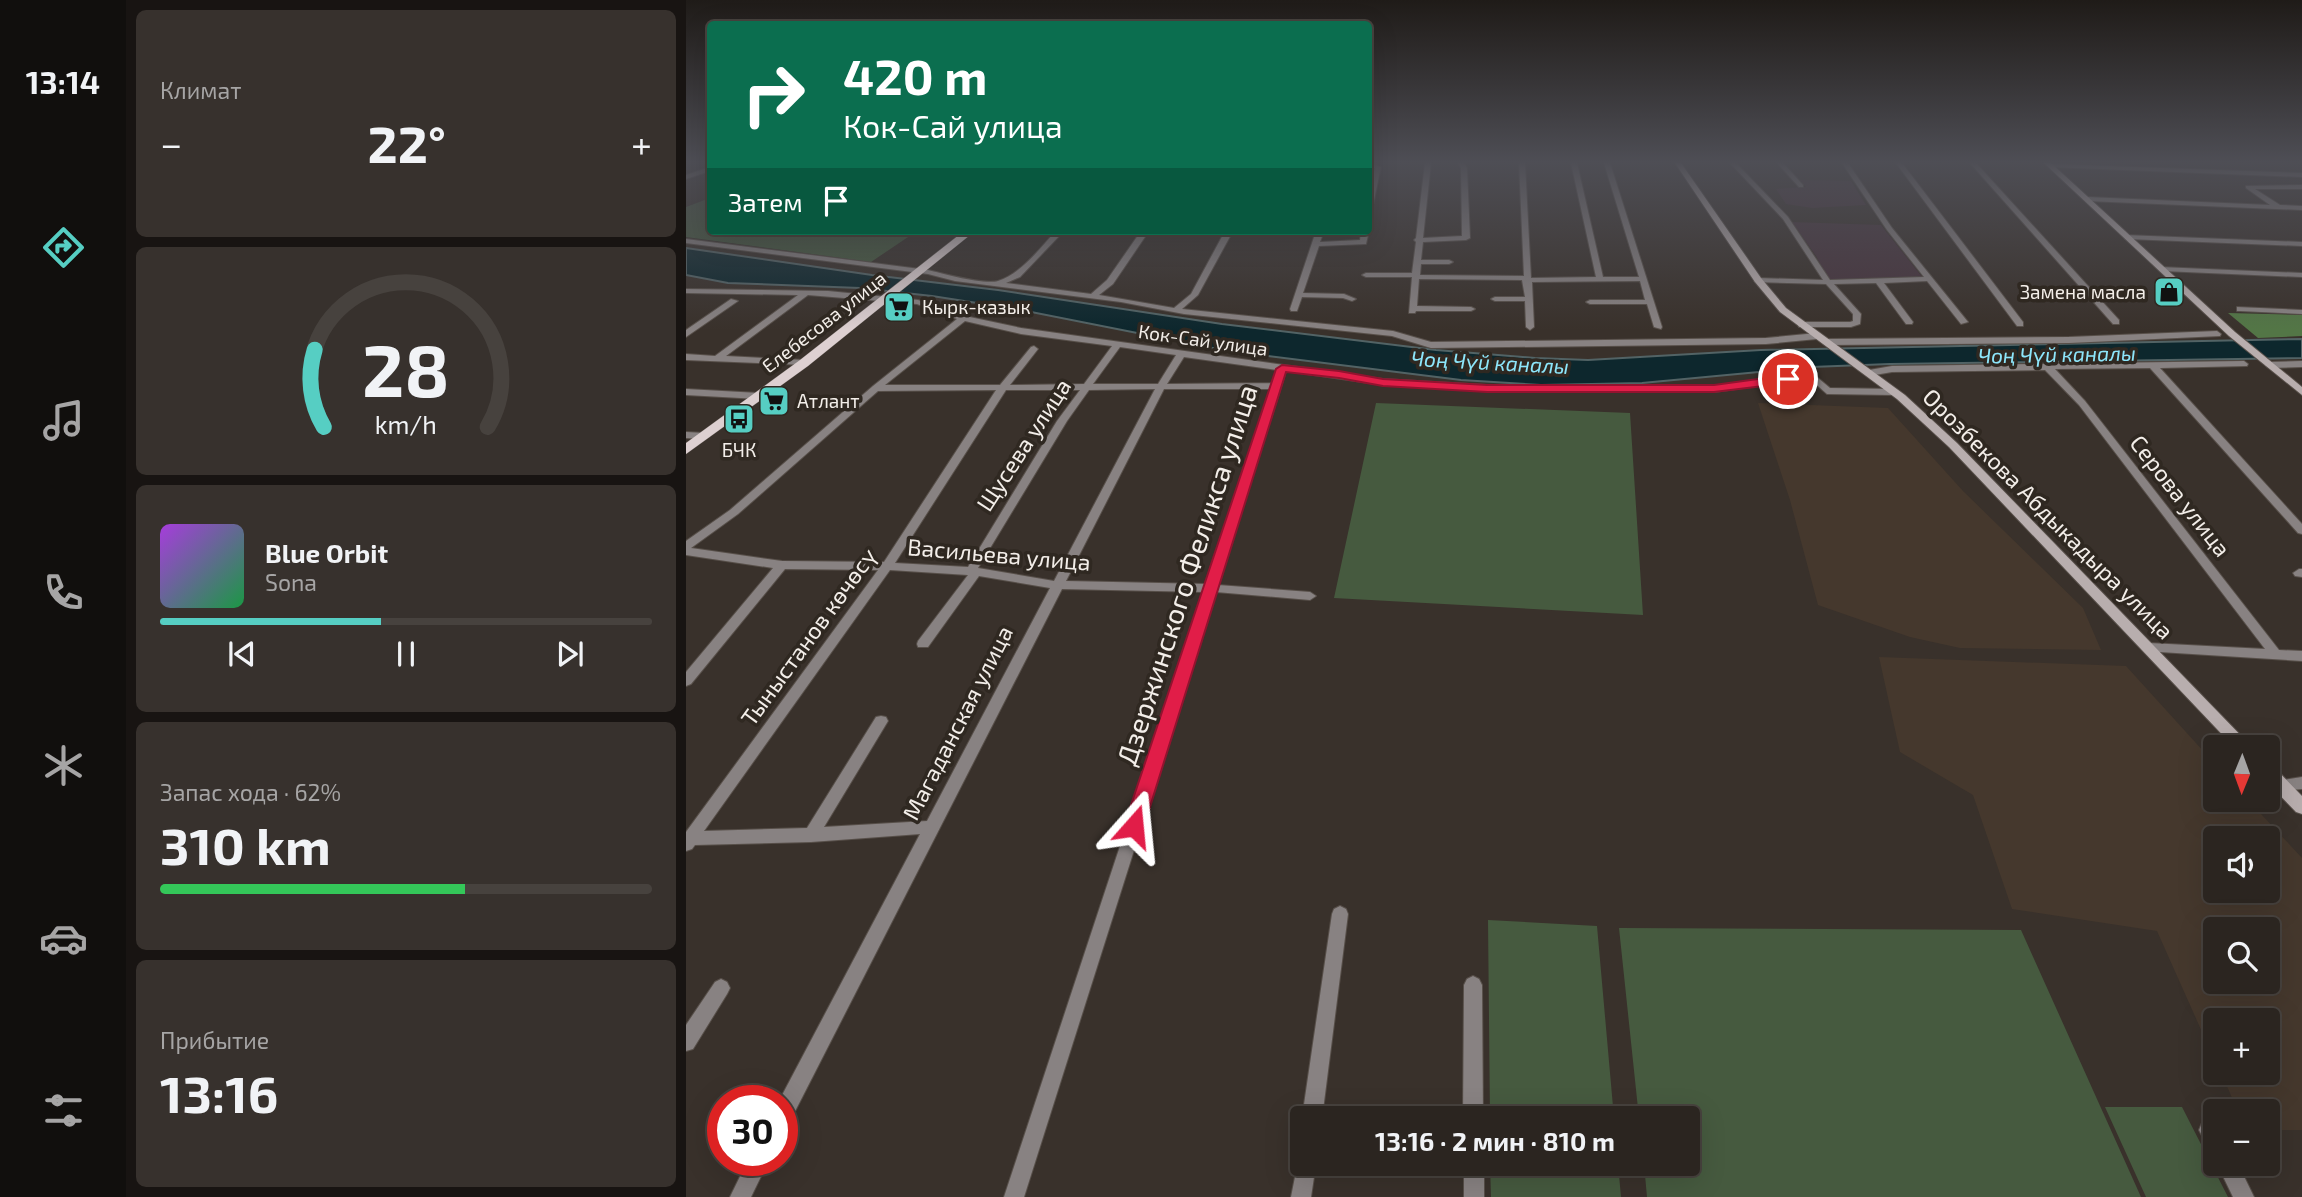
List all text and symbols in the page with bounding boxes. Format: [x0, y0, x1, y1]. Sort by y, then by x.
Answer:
text: 420 m [843, 46, 987, 105]
icon: right [728, 49, 819, 140]
text: 13:14 [26, 62, 100, 100]
text: Климат [160, 76, 241, 104]
text: Кок-Сай улица [843, 106, 1063, 144]
text: 22° [367, 111, 446, 173]
text: − [160, 120, 182, 166]
text: + [631, 120, 652, 166]
icon: arrive [817, 182, 855, 220]
text: Затем [728, 186, 803, 217]
icon: directions [39, 223, 88, 272]
street label: Елебесова улица [757, 266, 891, 378]
shop icon: Замена масла [2152, 275, 2186, 309]
place label: Замена масла [2020, 280, 2146, 303]
supermarket icon: Кырк-казык [882, 290, 916, 324]
place label: Кырк-казык [922, 295, 1031, 318]
street label: Кок-Сай улица [1137, 319, 1269, 361]
text: 28 [362, 325, 450, 413]
water label: Чоң Чүй каналы [1978, 340, 2136, 367]
water label: Чоң Чүй каналы [1411, 345, 1570, 378]
pin [1758, 349, 1818, 409]
icon: arrive [1769, 360, 1807, 398]
street label: Щусева улица [970, 373, 1077, 516]
street label: Дзержинского Феликса улица [1108, 380, 1264, 769]
street label: Орозбекова Абдыкадыра улица [1917, 382, 2180, 645]
supermarket icon: Атлант [757, 384, 791, 418]
place label: Атлант [797, 389, 860, 412]
icon: music [39, 396, 88, 445]
bus stop icon: БЧК [722, 402, 756, 436]
text: km/h [375, 409, 437, 439]
street label: Серова улица [2124, 429, 2237, 562]
place label: БЧК [722, 438, 756, 461]
street label: Васильева улица [906, 532, 1092, 577]
text: Blue Orbit [265, 537, 388, 568]
street label: Тыныстанов көчөсү [734, 542, 882, 731]
icon: phone [39, 568, 88, 617]
text: Sona [265, 568, 317, 596]
street label: Магаданская улица [896, 621, 1019, 825]
icon: previous [223, 635, 261, 673]
icon: pause [387, 635, 425, 673]
icon: next [551, 635, 589, 673]
north arrow [2203, 735, 2280, 812]
map controls [2203, 735, 2280, 1176]
icon: climate [39, 741, 88, 790]
text: Запас хода · 62% [160, 778, 341, 806]
position arrow [1097, 789, 1171, 863]
text: 310 km [160, 813, 331, 875]
button: sound [2203, 826, 2280, 903]
icon: car [39, 914, 88, 963]
button: search [2203, 917, 2280, 994]
button: + [2203, 1008, 2280, 1085]
text: Прибытие [160, 1026, 269, 1054]
text: 13:16 [160, 1061, 278, 1123]
speed limit sign: 30 [707, 1085, 798, 1176]
icon: filters [39, 1086, 88, 1135]
button: − [2203, 1099, 2280, 1176]
text: 13:16 · 2 мин · 810 m [1375, 1125, 1615, 1156]

